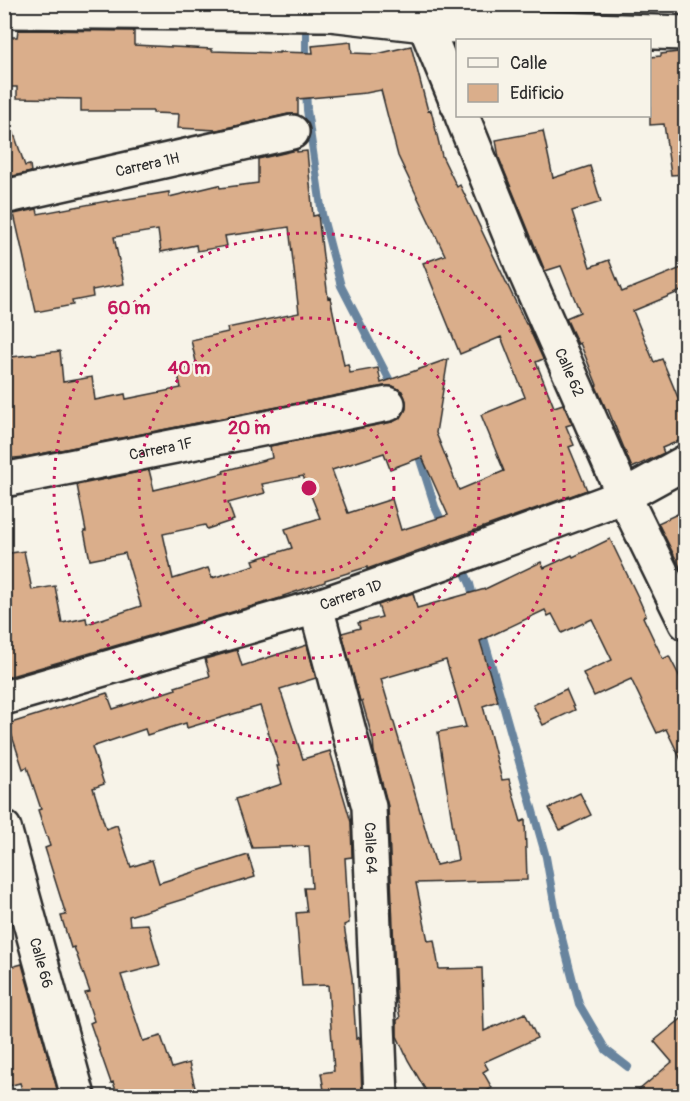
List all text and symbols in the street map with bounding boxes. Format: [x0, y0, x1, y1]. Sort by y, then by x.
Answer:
legend [456, 39, 651, 117]
text: Calle [510, 52, 547, 75]
text: Edificio [510, 82, 564, 105]
street label: Carrera 1H [114, 149, 181, 182]
text: 60 m [108, 297, 150, 320]
street label: Calle 62 [550, 345, 588, 400]
text: 40 m [168, 357, 210, 380]
text: 20 m [228, 417, 270, 440]
street label: Carrera 1F [128, 434, 195, 465]
centre of rings [299, 478, 319, 498]
street label: Carrera 1D [317, 576, 385, 615]
street label: Calle 64 [360, 822, 381, 875]
street label: Calle 66 [25, 936, 57, 990]

